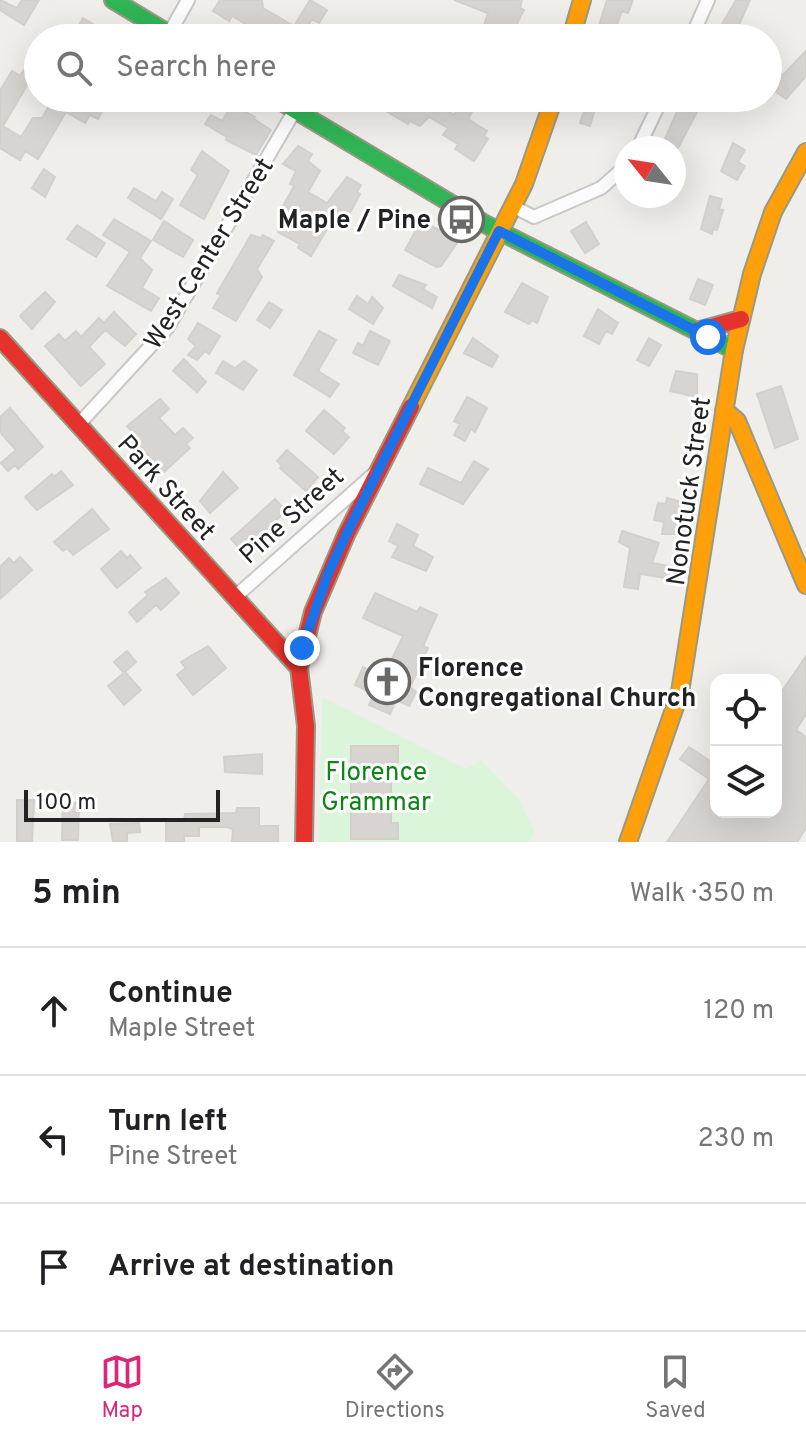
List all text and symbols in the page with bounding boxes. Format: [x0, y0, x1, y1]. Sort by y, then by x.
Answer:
search box [24, 24, 782, 112]
icon: search [52, 46, 96, 90]
text: Search here [116, 50, 276, 87]
north arrow [614, 136, 686, 208]
street label: West Center Street [138, 152, 282, 356]
bus stop icon: Maple / Pine [438, 195, 486, 243]
place label: Maple / Pine [278, 205, 431, 238]
route start [690, 319, 726, 355]
street label: Nonotuck Street [661, 395, 720, 588]
street label: Park Street [109, 429, 221, 549]
street label: Pine Street [233, 461, 352, 573]
route end [284, 630, 320, 666]
place label: Florence Congregational Church [418, 653, 696, 716]
church icon: Florence Congregational Church [363, 658, 411, 706]
map controls [710, 674, 782, 818]
button: locate [710, 674, 782, 746]
button: layers [710, 746, 782, 818]
park label: Florence Grammar [321, 757, 431, 820]
scale bar [24, 786, 220, 822]
text: 100 m [36, 790, 96, 817]
text: 5 min [32, 873, 121, 916]
text: Walk · 350 m [630, 878, 774, 911]
text: Continue [108, 976, 233, 1013]
icon: ahead [32, 989, 76, 1033]
text: 120 m [704, 995, 774, 1028]
text: Maple Street [108, 1013, 255, 1046]
text: Turn left [108, 1104, 228, 1141]
icon: left [32, 1117, 76, 1161]
text: 230 m [698, 1123, 774, 1156]
text: Pine Street [108, 1141, 238, 1174]
icon: arrive [32, 1245, 76, 1289]
text: Arrive at destination [108, 1249, 394, 1286]
tab: Map [100, 1350, 144, 1425]
tab: Directions [345, 1350, 445, 1425]
tab: Saved [645, 1350, 706, 1425]

